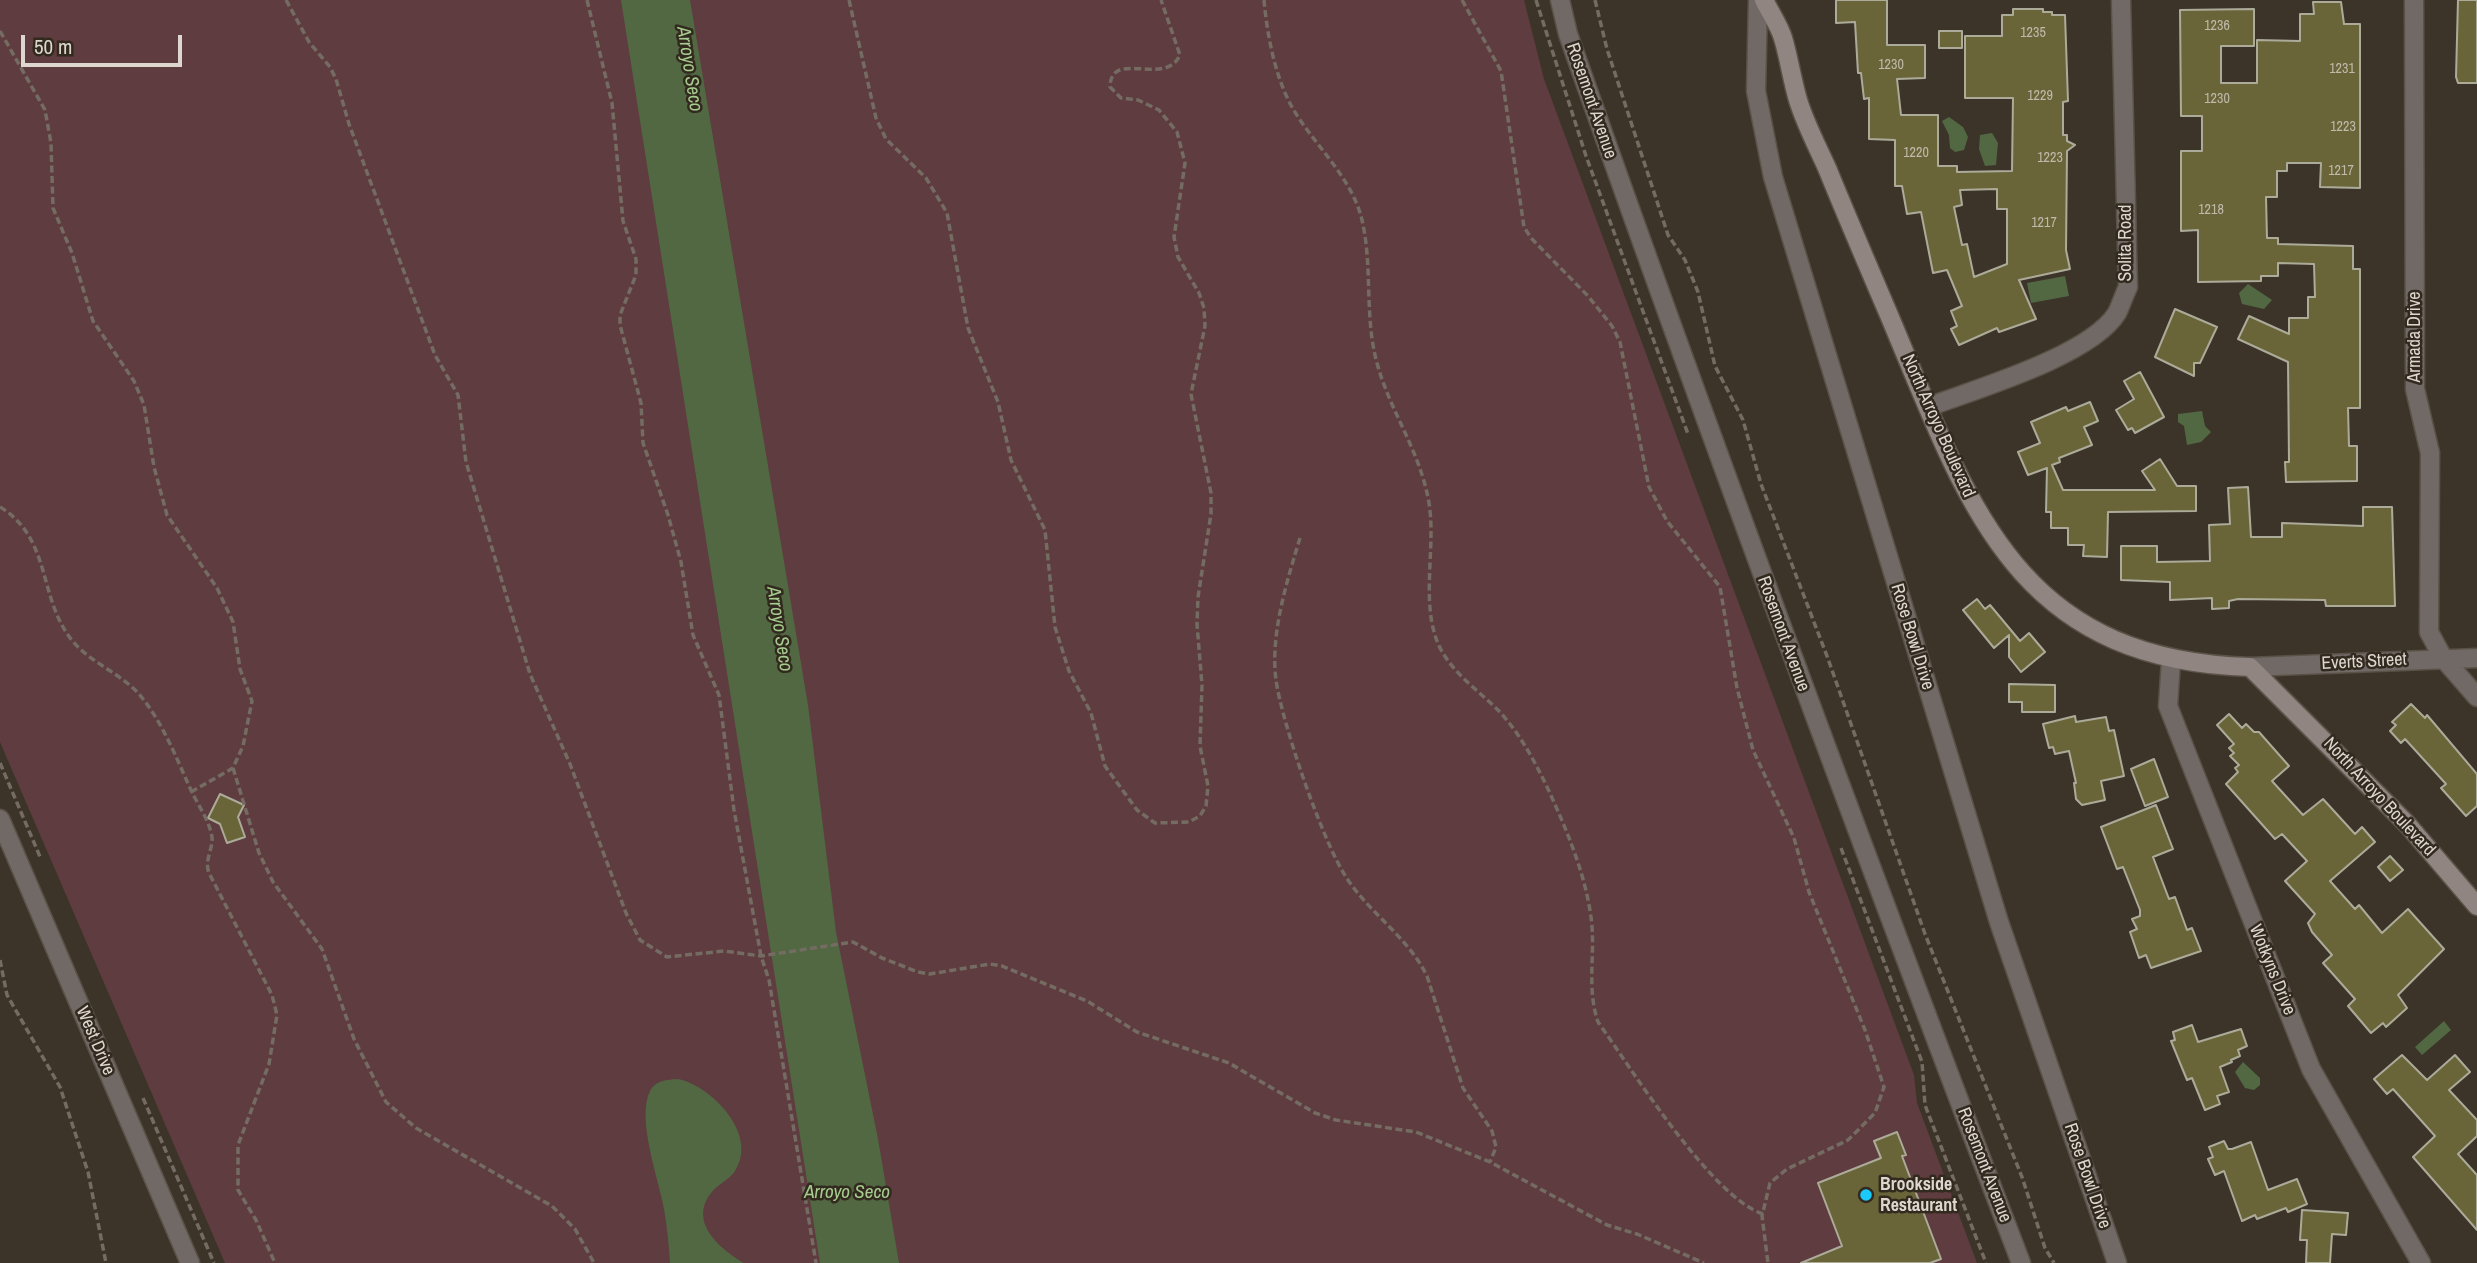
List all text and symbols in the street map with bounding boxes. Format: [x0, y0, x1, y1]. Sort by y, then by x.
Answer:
house number: 1236 [2204, 18, 2230, 34]
scale bar [24, 21, 186, 65]
water label: Arroyo Seco [671, 25, 707, 113]
house number: 1235 [2020, 25, 2046, 41]
text: 50 m [34, 32, 72, 61]
street label: Rosemont Avenue [1561, 40, 1621, 162]
house number: 1230 [1878, 57, 1904, 73]
house number: 1231 [2329, 61, 2355, 77]
house number: 1229 [2027, 88, 2053, 104]
house number: 1230 [2204, 91, 2230, 107]
house number: 1223 [2330, 119, 2356, 135]
house number: 1220 [1903, 145, 1929, 161]
house number: 1223 [2037, 150, 2063, 166]
house number: 1217 [2328, 163, 2354, 179]
house number: 1218 [2198, 202, 2224, 218]
street label: Solita Road [2115, 204, 2137, 282]
house number: 1217 [2031, 215, 2057, 231]
street label: Armada Drive [2404, 291, 2426, 383]
street label: North Arroyo Boulevard [1897, 351, 1979, 501]
street label: Rosemont Avenue [1752, 573, 1814, 695]
street label: Rose Bowl Drive [1886, 581, 1938, 693]
water label: Arroyo Seco [761, 585, 797, 673]
street label: Everts Street [2321, 649, 2407, 675]
street label: North Arroyo Boulevard [2319, 733, 2439, 861]
street label: Wotkyns Drive [2244, 922, 2300, 1018]
street label: West Drive [71, 1003, 119, 1079]
street label: Rosemont Avenue [1952, 1105, 2016, 1225]
street label: Rose Bowl Drive [2059, 1121, 2115, 1231]
place label: Brookside Restaurant [1880, 1174, 1957, 1216]
water label: Arroyo Seco [804, 1182, 890, 1204]
marker: Brookside Restaurant [1858, 1187, 1874, 1203]

